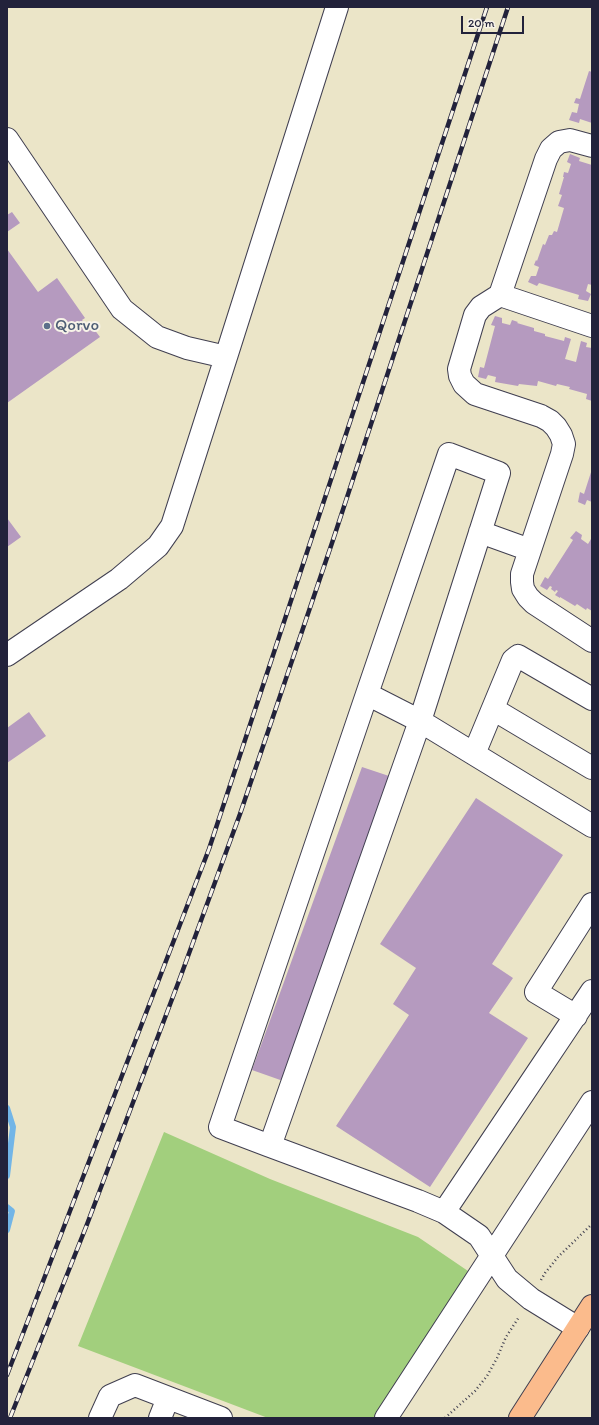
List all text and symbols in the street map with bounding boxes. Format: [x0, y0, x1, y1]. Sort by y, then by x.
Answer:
scale bar [463, 8, 526, 34]
text: 20 m [468, 16, 495, 30]
place label: Qorvo [55, 316, 99, 336]
marker: Qorvo [42, 321, 52, 331]

